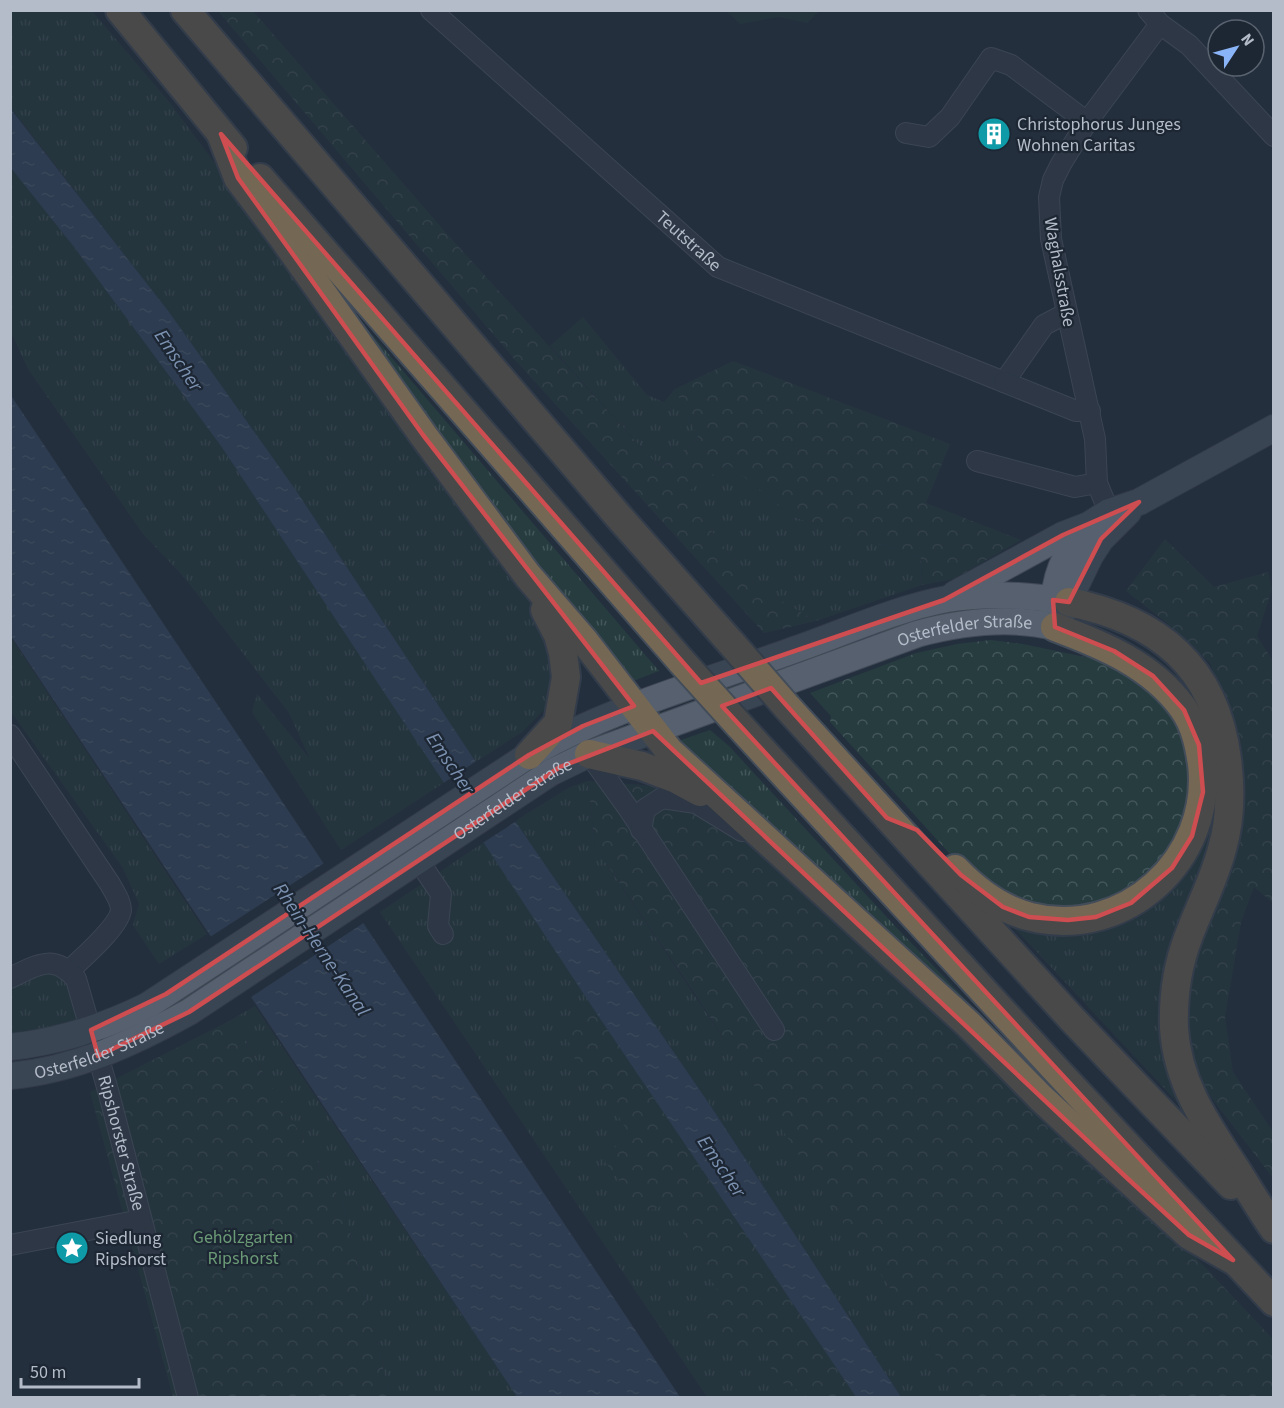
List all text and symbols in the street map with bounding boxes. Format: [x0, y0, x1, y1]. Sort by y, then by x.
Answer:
north arrow [1206, 18, 1266, 78]
text: N [1235, 29, 1259, 51]
place label: Christophorus Junges Wohnen Caritas [1017, 112, 1181, 158]
building icon: Christophorus Junges Wohnen Caritas [976, 116, 1012, 152]
street label: Teutstraße [650, 205, 727, 277]
street label: Waghalsstraße [1038, 216, 1081, 329]
water label: Emscher [147, 324, 210, 398]
street label: Osterfelder Straße [894, 609, 1034, 653]
water label: Emscher [419, 727, 482, 801]
street label: Osterfelder Straße [448, 752, 577, 847]
water label: Rhein-Herne-Kanal [266, 877, 376, 1022]
street label: Osterfelder Straße [32, 1015, 169, 1086]
street label: Ripshorster Straße [91, 1072, 151, 1213]
water label: Emscher [690, 1130, 753, 1204]
park label: Gehölzgarten Ripshorst [193, 1225, 293, 1271]
place label: Siedlung Ripshorst [95, 1226, 166, 1272]
place icon: Siedlung Ripshorst [54, 1230, 90, 1266]
scale bar [21, 1351, 140, 1389]
text: 50 m [30, 1360, 66, 1385]

